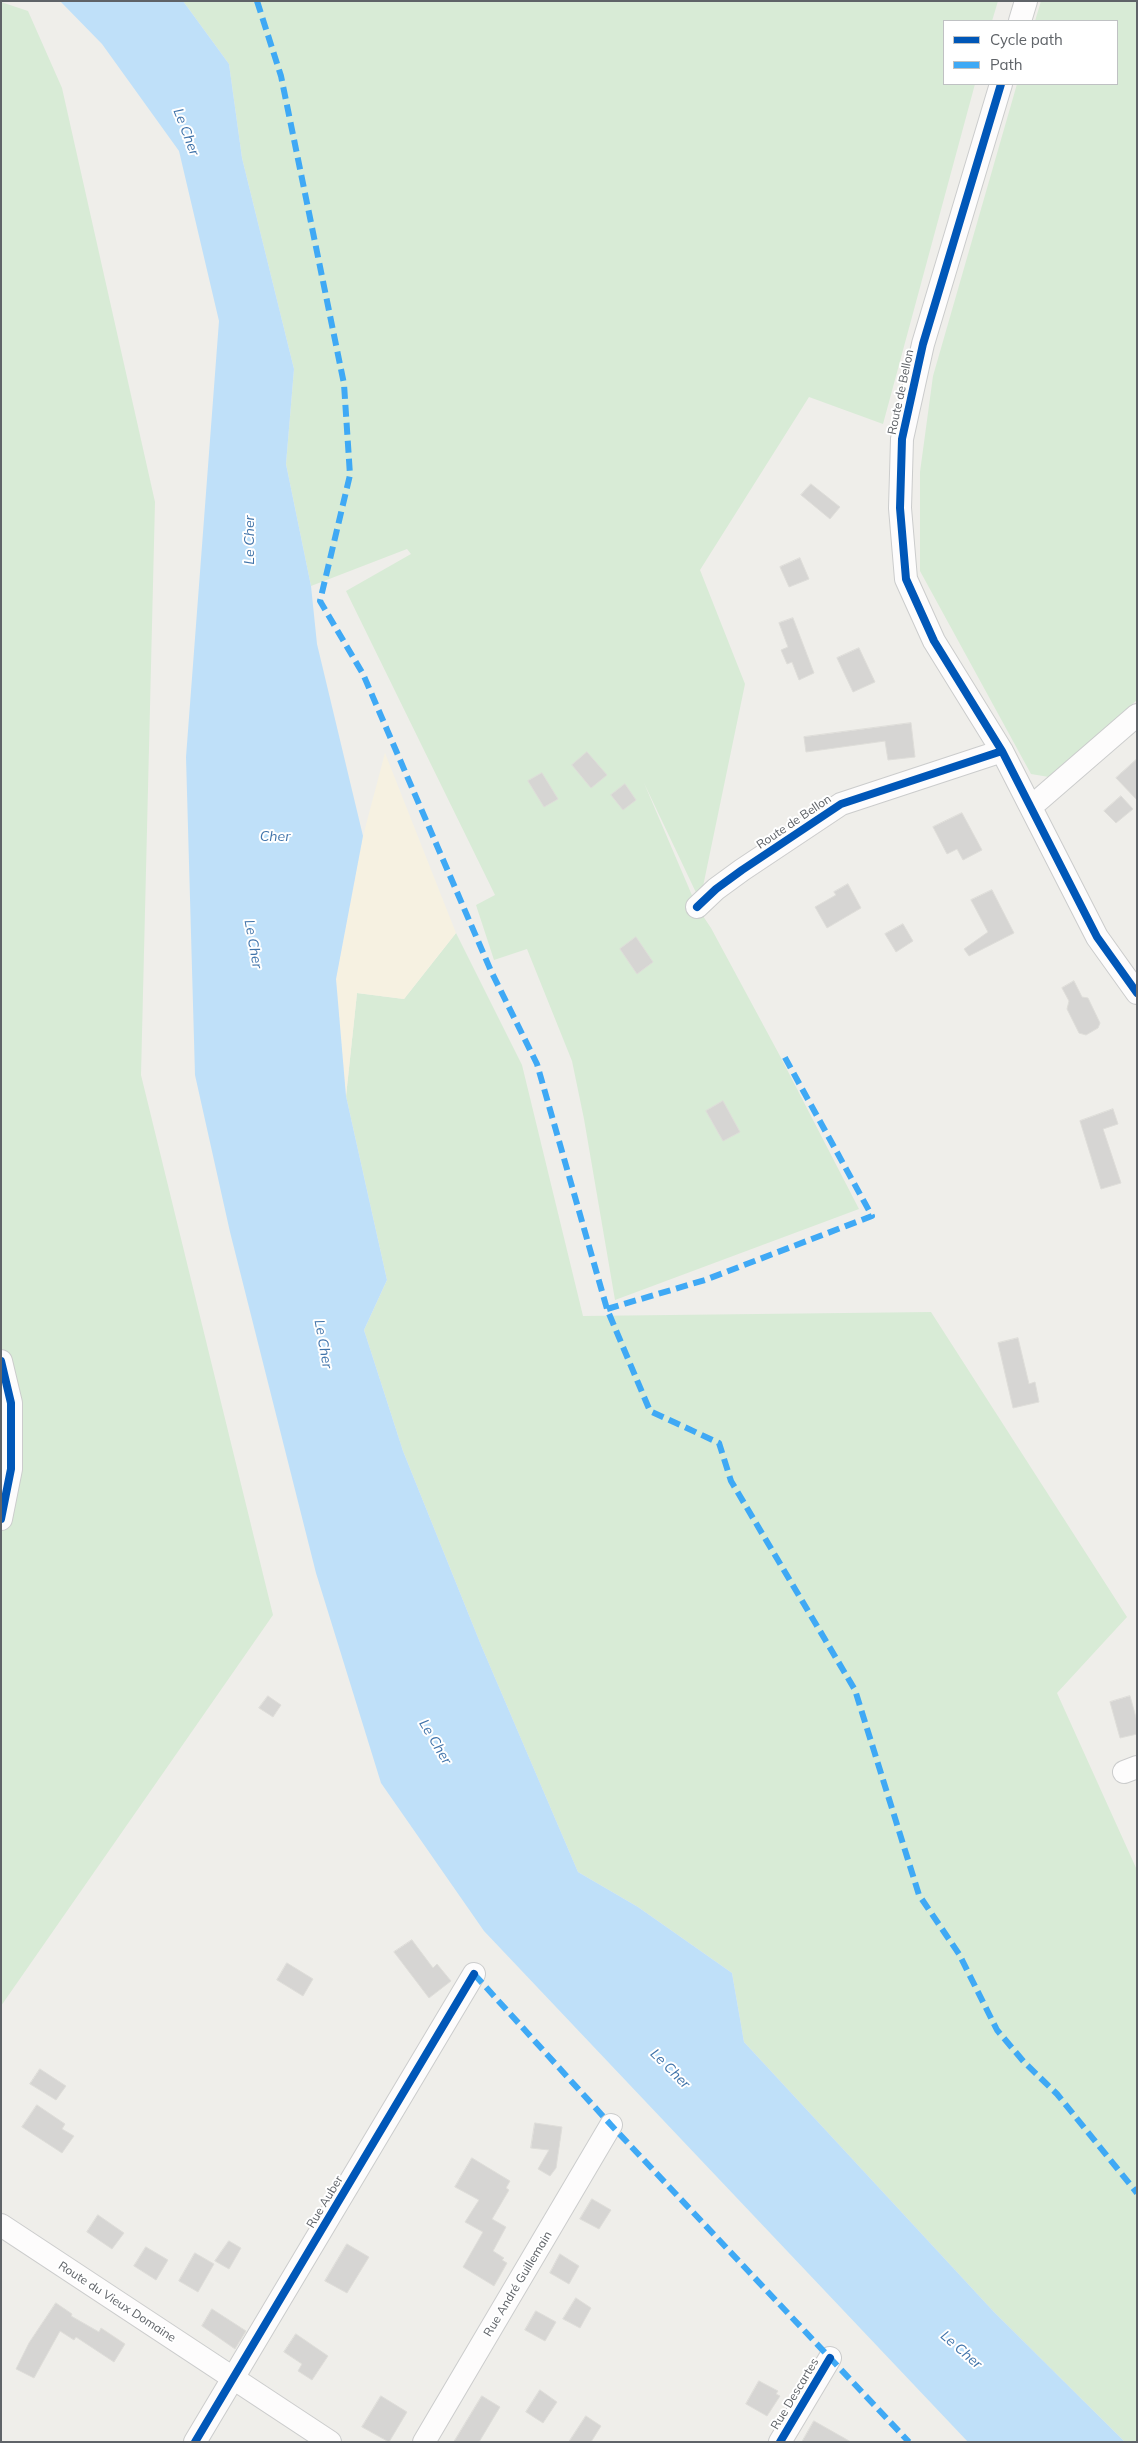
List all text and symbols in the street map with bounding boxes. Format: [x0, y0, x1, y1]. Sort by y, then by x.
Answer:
legend [943, 20, 1118, 85]
text: Cycle path [990, 30, 1063, 49]
text: Path [990, 55, 1022, 74]
water label: Le Cher [169, 106, 203, 158]
street label: Route de Bellon [885, 348, 917, 436]
water label: Le Cher [242, 515, 258, 565]
street label: Route de Bellon [754, 792, 834, 852]
water label: Cher [260, 829, 290, 845]
water label: Le Cher [240, 918, 266, 970]
water label: Le Cher [310, 1318, 336, 1370]
water label: Le Cher [415, 1717, 455, 1767]
water label: Le Cher [647, 2046, 693, 2092]
street label: Rue Auber [304, 2173, 346, 2231]
street label: Rue André Guillemain [481, 2229, 555, 2339]
street label: Route du Vieux Domaine [56, 2259, 178, 2345]
water label: Le Cher [937, 2327, 985, 2373]
street label: Rue Descartes [768, 2356, 822, 2432]

